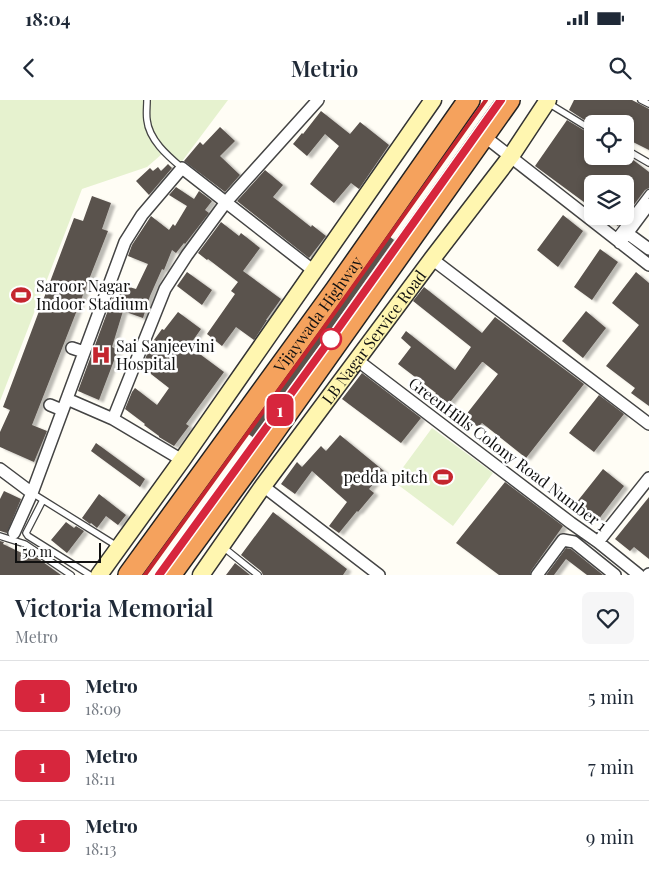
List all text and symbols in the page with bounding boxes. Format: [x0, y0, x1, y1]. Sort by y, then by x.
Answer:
text: 18:04 [25, 5, 71, 31]
text: Metrio [291, 53, 358, 83]
icon: back [15, 54, 43, 82]
icon: search [606, 54, 634, 82]
map controls [584, 115, 634, 225]
button: locate [584, 115, 634, 165]
button: layers [584, 175, 634, 225]
street label: Vijaywada Highway [268, 252, 367, 377]
street label: LB Nagar Service Road [317, 266, 430, 408]
place label: Saroor Nagar Indoor Stadium [36, 275, 148, 314]
sports icon: Saroor Nagar Indoor Stadium [10, 284, 32, 306]
unlabelled marker [320, 328, 342, 350]
place label: Sai Sanjeevini Hospital [116, 335, 215, 374]
hospital icon: Sai Sanjeevini Hospital [90, 344, 112, 366]
street label: GreenHills Colony Road Number 1 [405, 372, 612, 535]
line badge: 1 [264, 394, 296, 426]
text: 1 [277, 398, 283, 422]
place label: pedda pitch [343, 466, 429, 487]
sports icon: pedda pitch [432, 466, 454, 488]
scale bar [15, 540, 101, 563]
text: 50 m [22, 542, 52, 561]
text: Victoria Memorial [15, 591, 214, 623]
button: heart [582, 592, 634, 644]
text: Metro [15, 626, 58, 647]
text: Metro [85, 672, 138, 698]
text: 5 min [588, 683, 634, 709]
text: 1 [39, 684, 46, 708]
text: 18:09 [85, 698, 121, 719]
text: Metro [85, 742, 138, 768]
text: 7 min [588, 753, 634, 779]
text: 1 [39, 754, 46, 778]
text: 18:11 [85, 768, 115, 789]
text: Metro [85, 812, 138, 838]
text: 9 min [586, 823, 634, 849]
text: 1 [39, 824, 46, 848]
text: 18:13 [85, 838, 116, 859]

